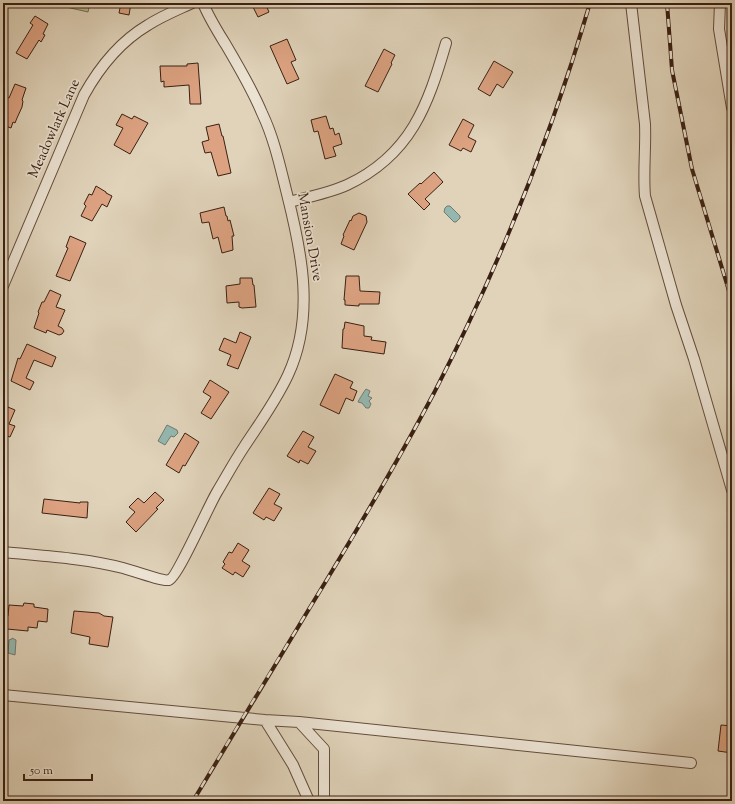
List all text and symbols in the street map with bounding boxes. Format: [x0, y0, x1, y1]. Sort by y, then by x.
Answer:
street label: Meadowlark Lane [24, 76, 86, 182]
street label: Mansion Drive [291, 191, 327, 283]
scale bar [24, 756, 92, 782]
text: 50 m [29, 762, 53, 780]

